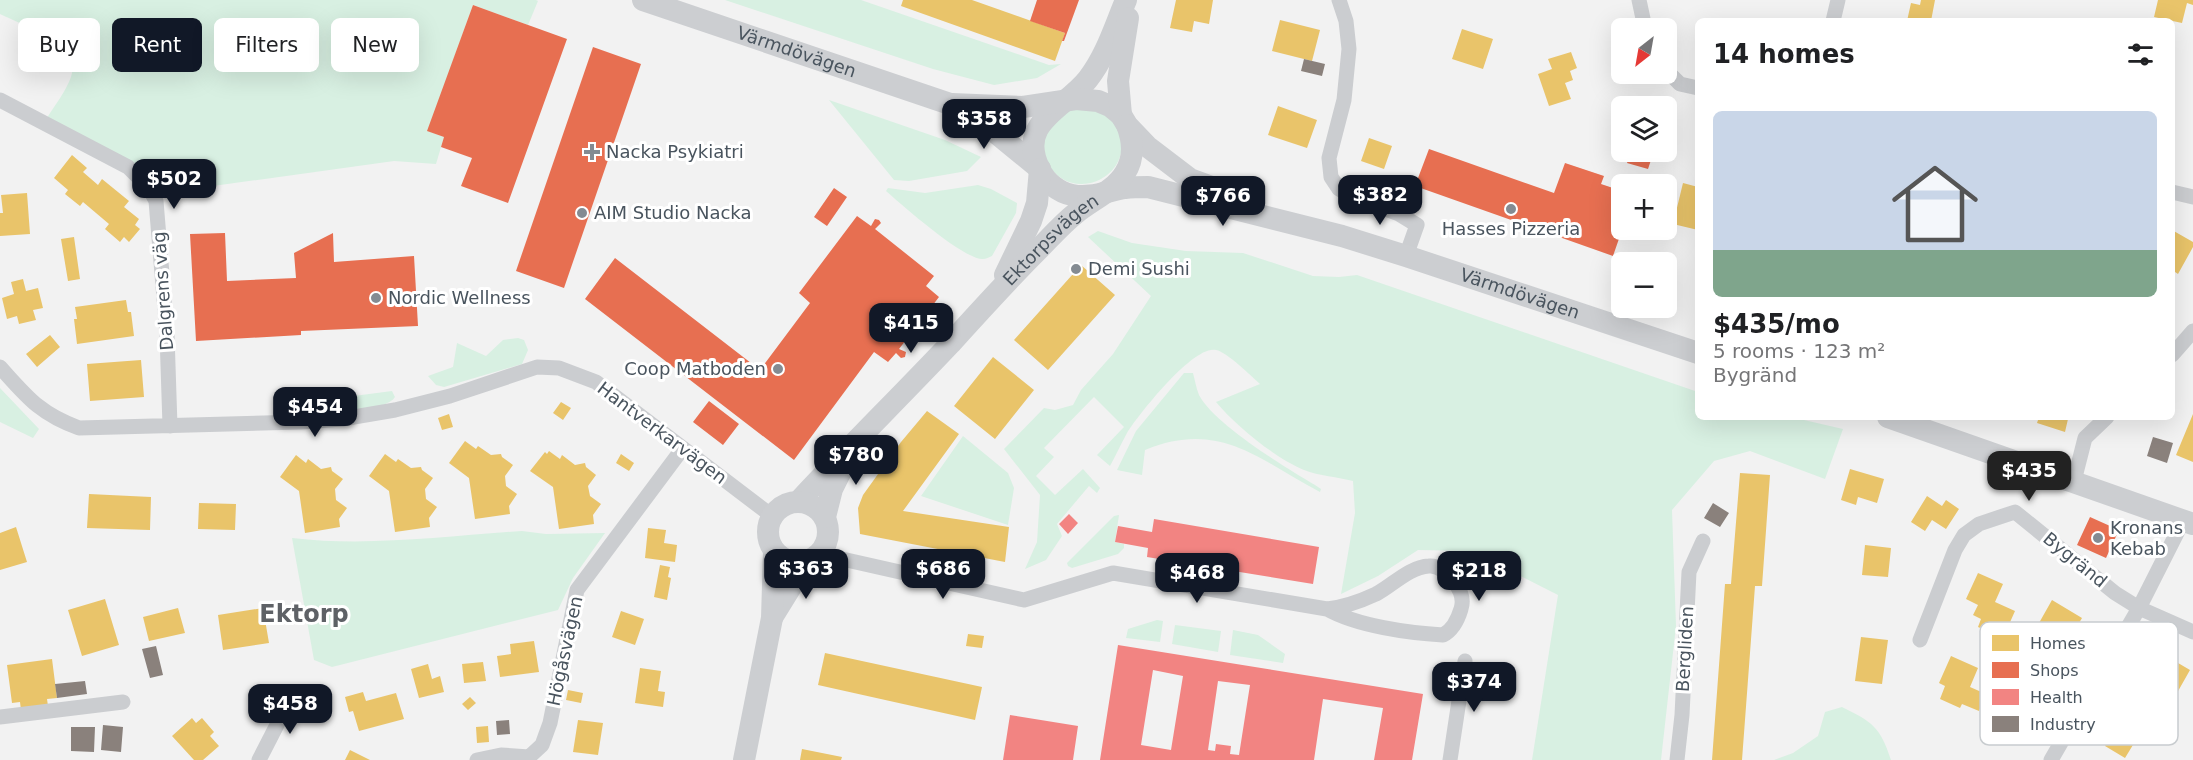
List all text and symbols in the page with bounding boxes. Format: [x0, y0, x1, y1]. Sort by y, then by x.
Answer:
chip: Buy [18, 18, 100, 72]
chip: Rent [112, 18, 202, 72]
chip: Filters [214, 18, 319, 72]
chip: New [331, 18, 419, 72]
north arrow [1611, 18, 1677, 84]
map controls [1611, 18, 1677, 318]
street label: Värmdövägen [734, 22, 859, 81]
icon: filters [2124, 38, 2157, 71]
text: 14 homes [1713, 39, 1855, 69]
button: layers [1611, 96, 1677, 162]
pin: $358 [948, 99, 1020, 150]
text: $358 [956, 106, 1012, 130]
place label: Nacka Psykiatri [606, 141, 744, 162]
marker: Nacka Psykiatri [583, 143, 601, 161]
icon: home [1881, 150, 1989, 258]
pin: $502 [138, 159, 210, 210]
text: $502 [146, 166, 202, 190]
button: + [1611, 174, 1677, 240]
pin: $382 [1344, 175, 1416, 226]
pin: $766 [1187, 176, 1259, 227]
text: $382 [1352, 182, 1408, 206]
text: $766 [1195, 183, 1251, 207]
street label: Ektorpsvägen [998, 189, 1102, 290]
place label: AIM Studio Nacka [594, 202, 751, 223]
marker: Hasses Pizzeria [1504, 202, 1518, 216]
marker: AIM Studio Nacka [575, 206, 589, 220]
place label: Hasses Pizzeria [1442, 218, 1580, 239]
street label: Dalgrens väg [148, 231, 177, 351]
button: − [1611, 252, 1677, 318]
place label: Demi Sushi [1088, 258, 1190, 279]
marker: Demi Sushi [1069, 262, 1083, 276]
street label: Värmdövägen [1458, 264, 1582, 323]
place label: Nordic Wellness [388, 287, 531, 308]
marker: Nordic Wellness [369, 291, 383, 305]
pin: $415 [875, 303, 947, 354]
text: $435/mo [1713, 309, 1840, 339]
text: $415 [883, 310, 939, 334]
text: 5 rooms · 123 m² [1713, 339, 1885, 363]
place label: Coop Matboden [624, 358, 766, 379]
marker: Coop Matboden [771, 362, 785, 376]
text: Bygränd [1713, 363, 1797, 387]
street label: Hantverkarvägen [594, 377, 731, 488]
pin: $454 [279, 387, 351, 438]
text: $454 [287, 394, 343, 418]
pin: $780 [820, 435, 892, 486]
text: $780 [828, 442, 884, 466]
pin: $435 [1993, 451, 2065, 502]
text: $435 [2001, 458, 2057, 482]
place label: Kronans Kebab [2110, 517, 2183, 559]
street label: Bygränd [2039, 528, 2111, 592]
marker: Kronans Kebab [2091, 531, 2105, 545]
pin: $363 [770, 549, 842, 600]
pin: $686 [907, 549, 979, 600]
pin: $218 [1443, 551, 1515, 602]
pin: $468 [1161, 553, 1233, 604]
text: $363 [778, 556, 834, 580]
text: $686 [915, 556, 971, 580]
text: $218 [1451, 558, 1507, 582]
text: $468 [1169, 560, 1225, 584]
street label: Högåsvägen [543, 594, 586, 708]
district label: Ektorp [259, 600, 349, 628]
street label: Bergliden [1672, 606, 1697, 692]
legend [1980, 622, 2178, 745]
text: Homes [2030, 634, 2086, 653]
text: Shops [2030, 661, 2079, 680]
pin: $374 [1438, 662, 1510, 713]
text: $374 [1446, 669, 1502, 693]
pin: $458 [254, 684, 326, 735]
text: Health [2030, 688, 2083, 707]
text: $458 [262, 691, 318, 715]
text: Industry [2030, 715, 2096, 734]

